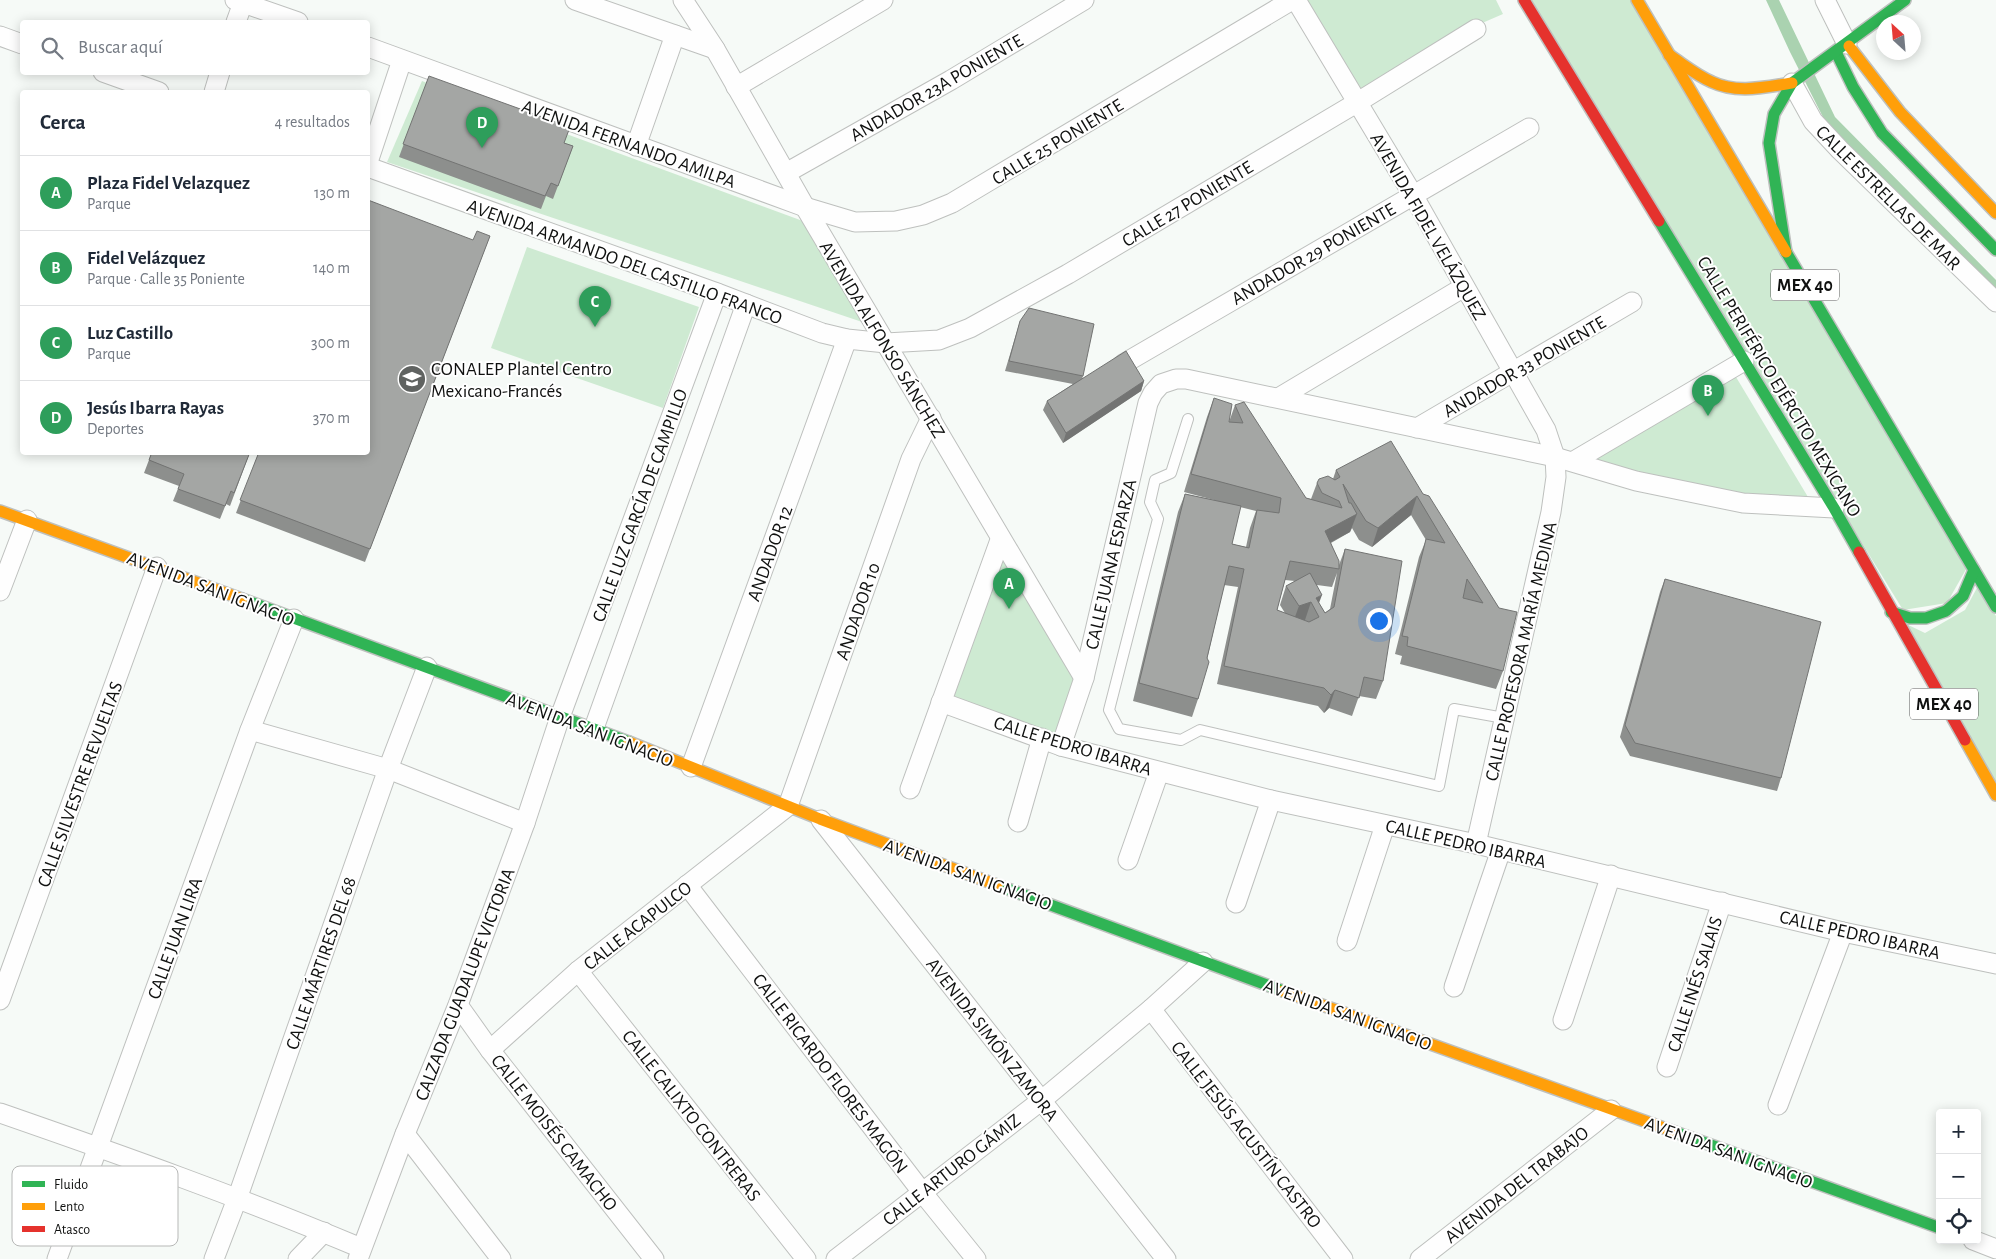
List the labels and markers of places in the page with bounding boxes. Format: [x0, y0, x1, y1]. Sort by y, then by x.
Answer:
pin: D [466, 107, 498, 148]
pin: C [579, 286, 611, 327]
place label: CONALEP Plantel Centro Mexicano-Francés [431, 360, 612, 401]
school or university icon: CONALEP Plantel Centro Mexicano-Francés [397, 364, 427, 394]
pin: B [1692, 375, 1724, 416]
pin: A [993, 568, 1025, 609]

